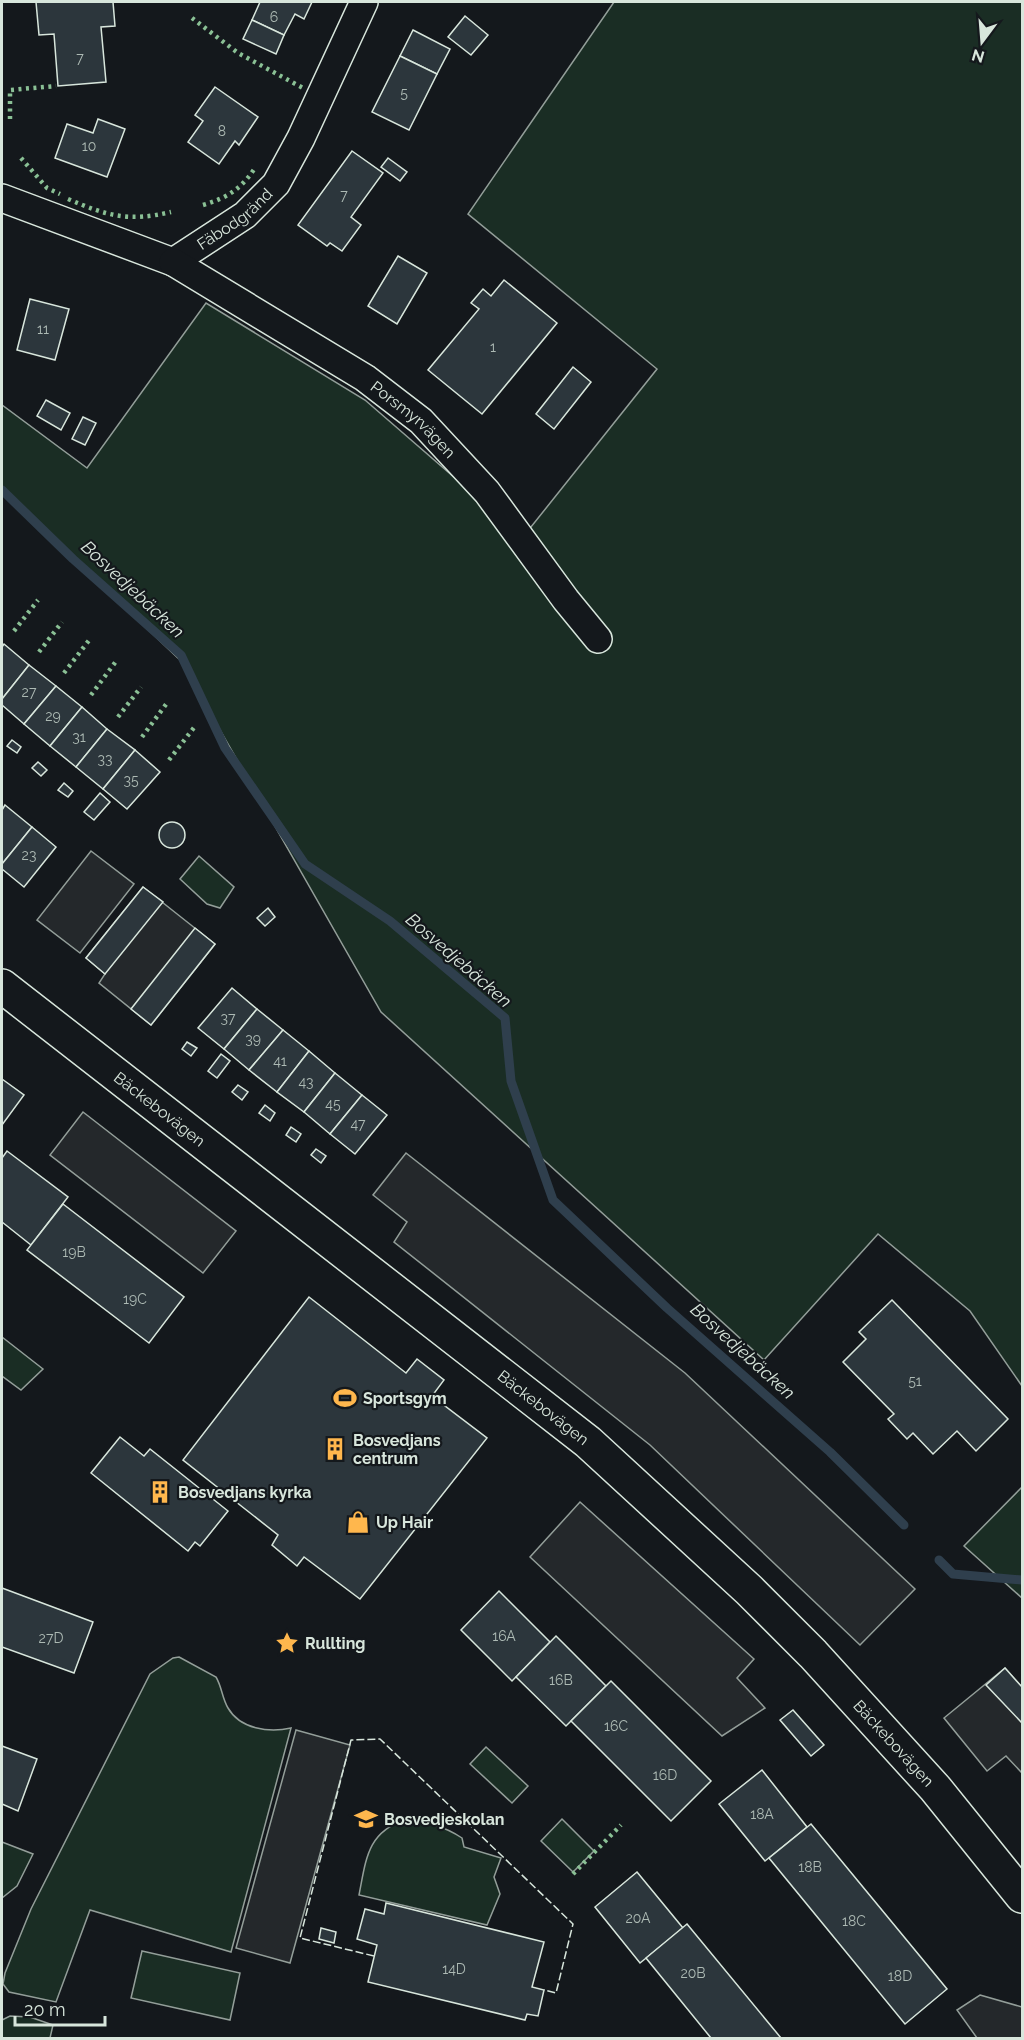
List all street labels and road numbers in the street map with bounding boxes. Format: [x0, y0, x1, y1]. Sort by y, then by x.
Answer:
street label: Fäbodgränd [193, 184, 276, 253]
street label: Porsmyrvägen [367, 377, 460, 462]
street label: Bäckebovägen [110, 1067, 209, 1150]
street label: Bäckebovägen [494, 1366, 593, 1449]
street label: Bäckebovägen [850, 1696, 938, 1790]

